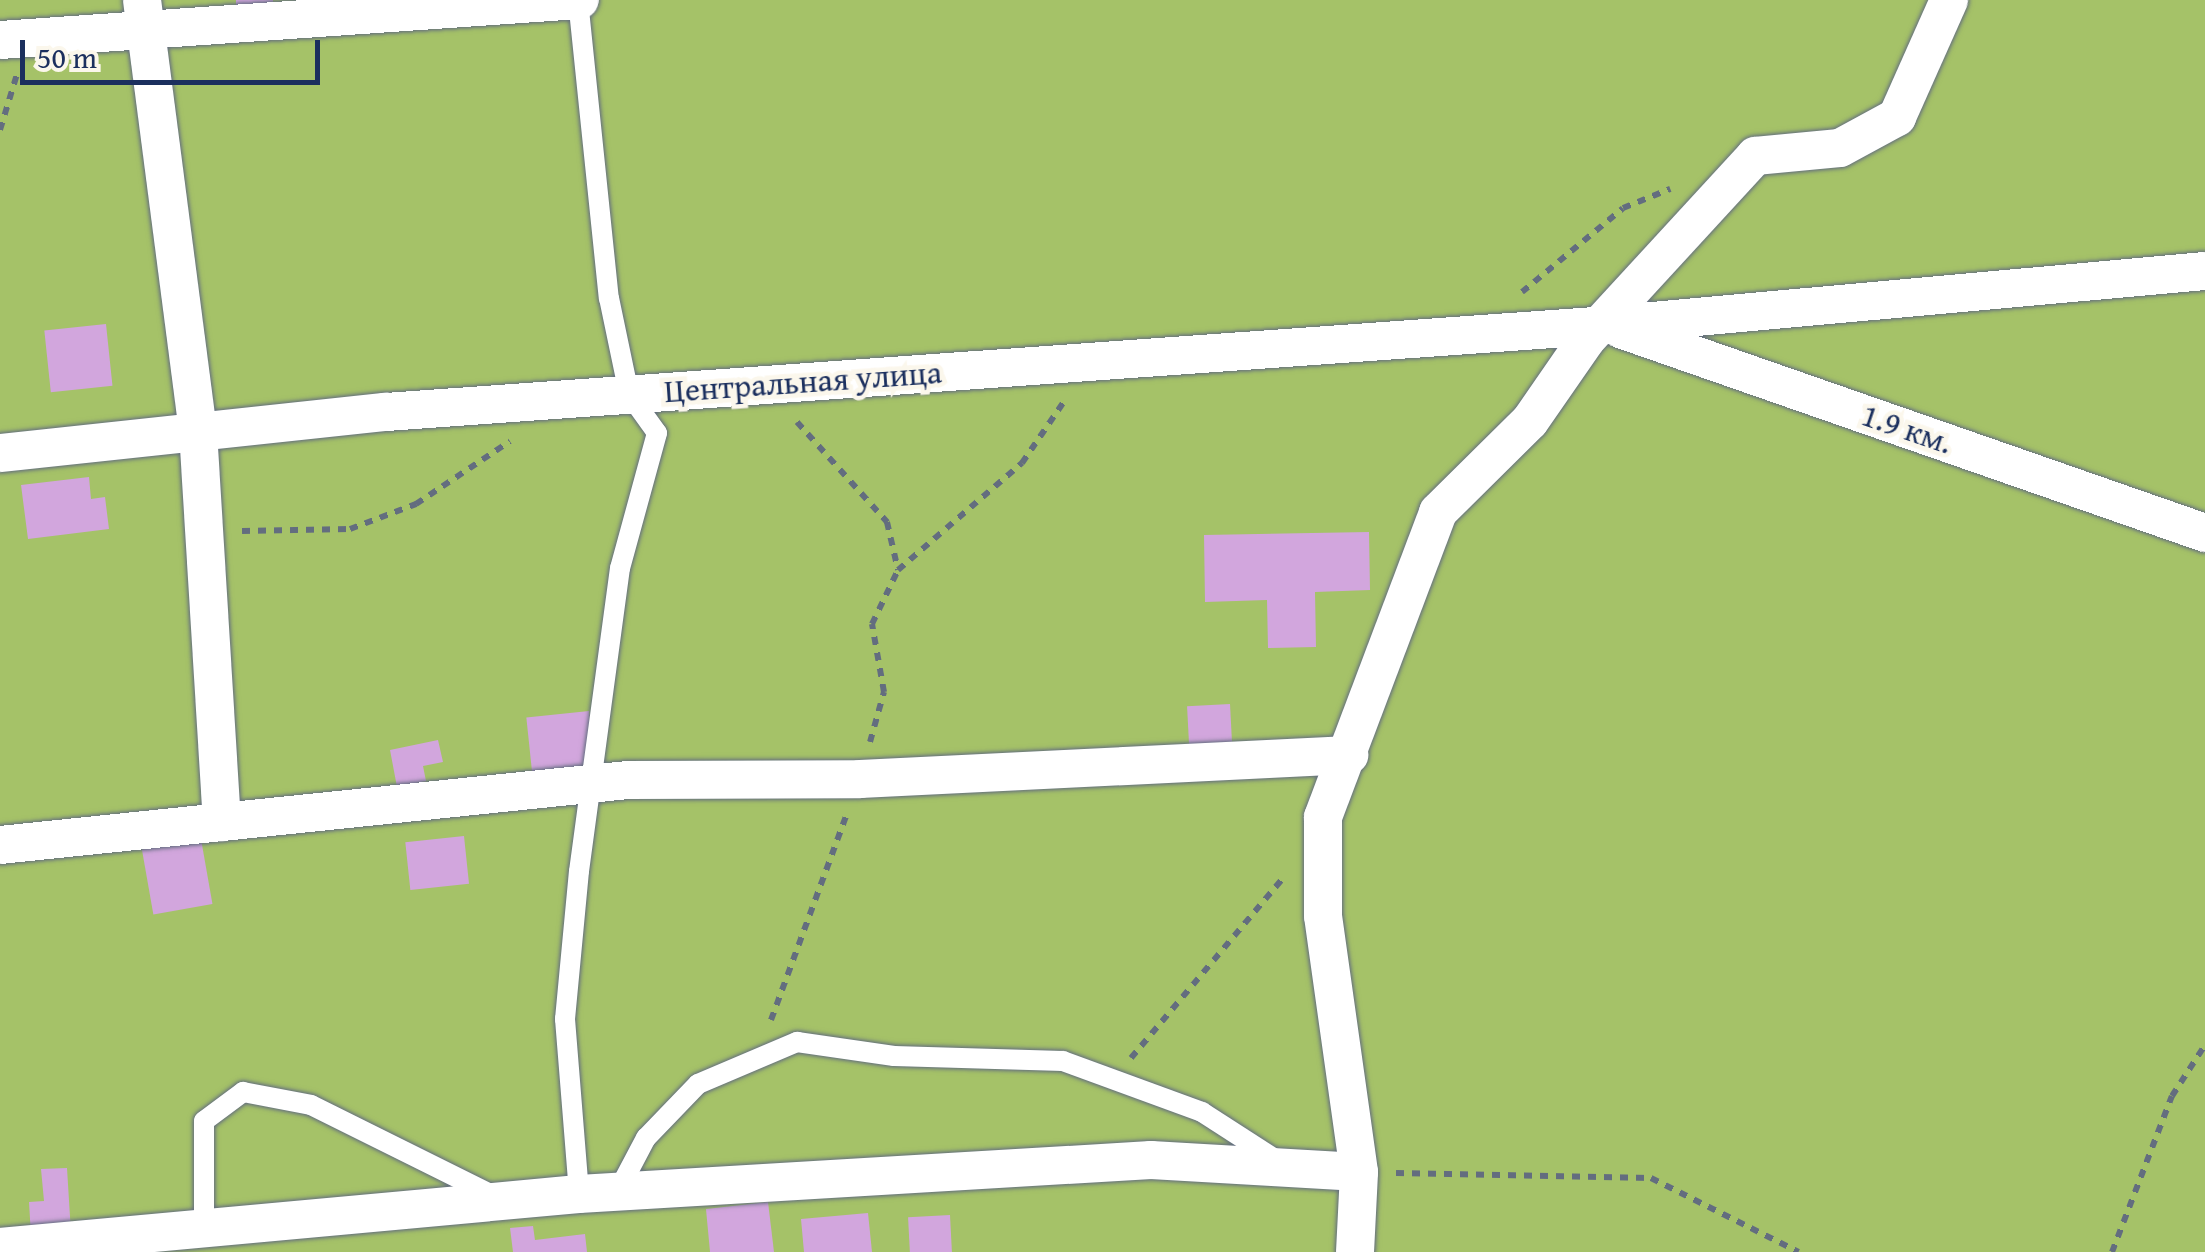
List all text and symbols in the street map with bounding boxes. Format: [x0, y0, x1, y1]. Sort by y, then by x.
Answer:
scale bar [25, 20, 325, 82]
text: 50 m [37, 35, 97, 79]
street label: Центральная улица [663, 353, 943, 411]
street label: 1.9 км. [1857, 396, 1957, 462]

